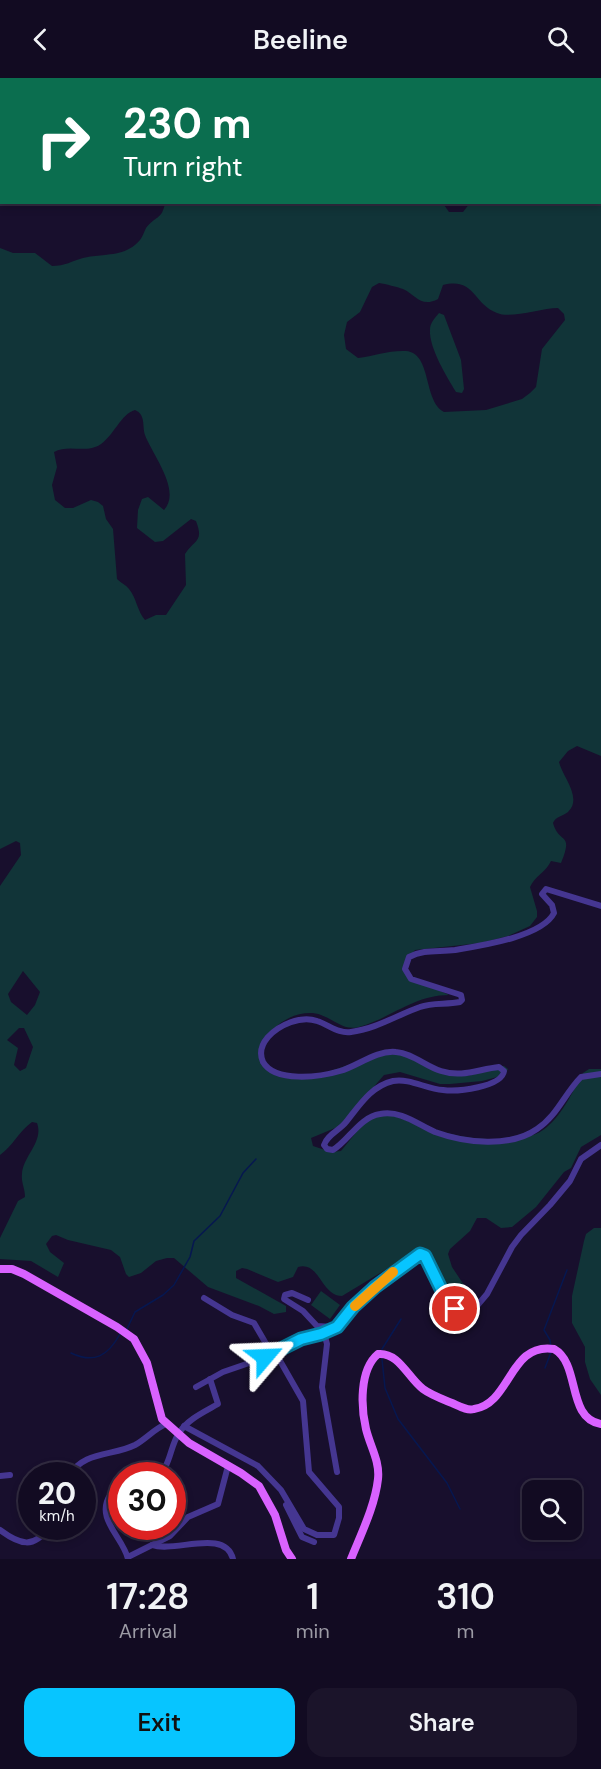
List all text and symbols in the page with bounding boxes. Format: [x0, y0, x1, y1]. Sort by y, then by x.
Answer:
text: Beeline [253, 22, 348, 57]
icon: back [24, 23, 57, 56]
icon: search [544, 23, 577, 56]
text: 230 m [123, 96, 252, 151]
icon: right [24, 102, 102, 180]
text: Turn right [123, 149, 243, 184]
pin [429, 1283, 480, 1334]
icon: arrive [438, 1292, 471, 1325]
position arrow [233, 1325, 297, 1389]
speed limit sign: 30 [108, 1462, 186, 1540]
text: 20 [38, 1474, 76, 1513]
map controls [522, 1480, 582, 1540]
button: search [522, 1480, 582, 1540]
text: km/h [39, 1506, 75, 1526]
text: 17:28 [106, 1573, 190, 1620]
text: 1 [306, 1573, 319, 1620]
text: 310 [436, 1573, 495, 1620]
text: Arrival [119, 1618, 177, 1644]
text: min [296, 1618, 330, 1644]
text: m [456, 1618, 474, 1644]
button: Exit [24, 1688, 295, 1757]
button: Share [307, 1688, 577, 1757]

